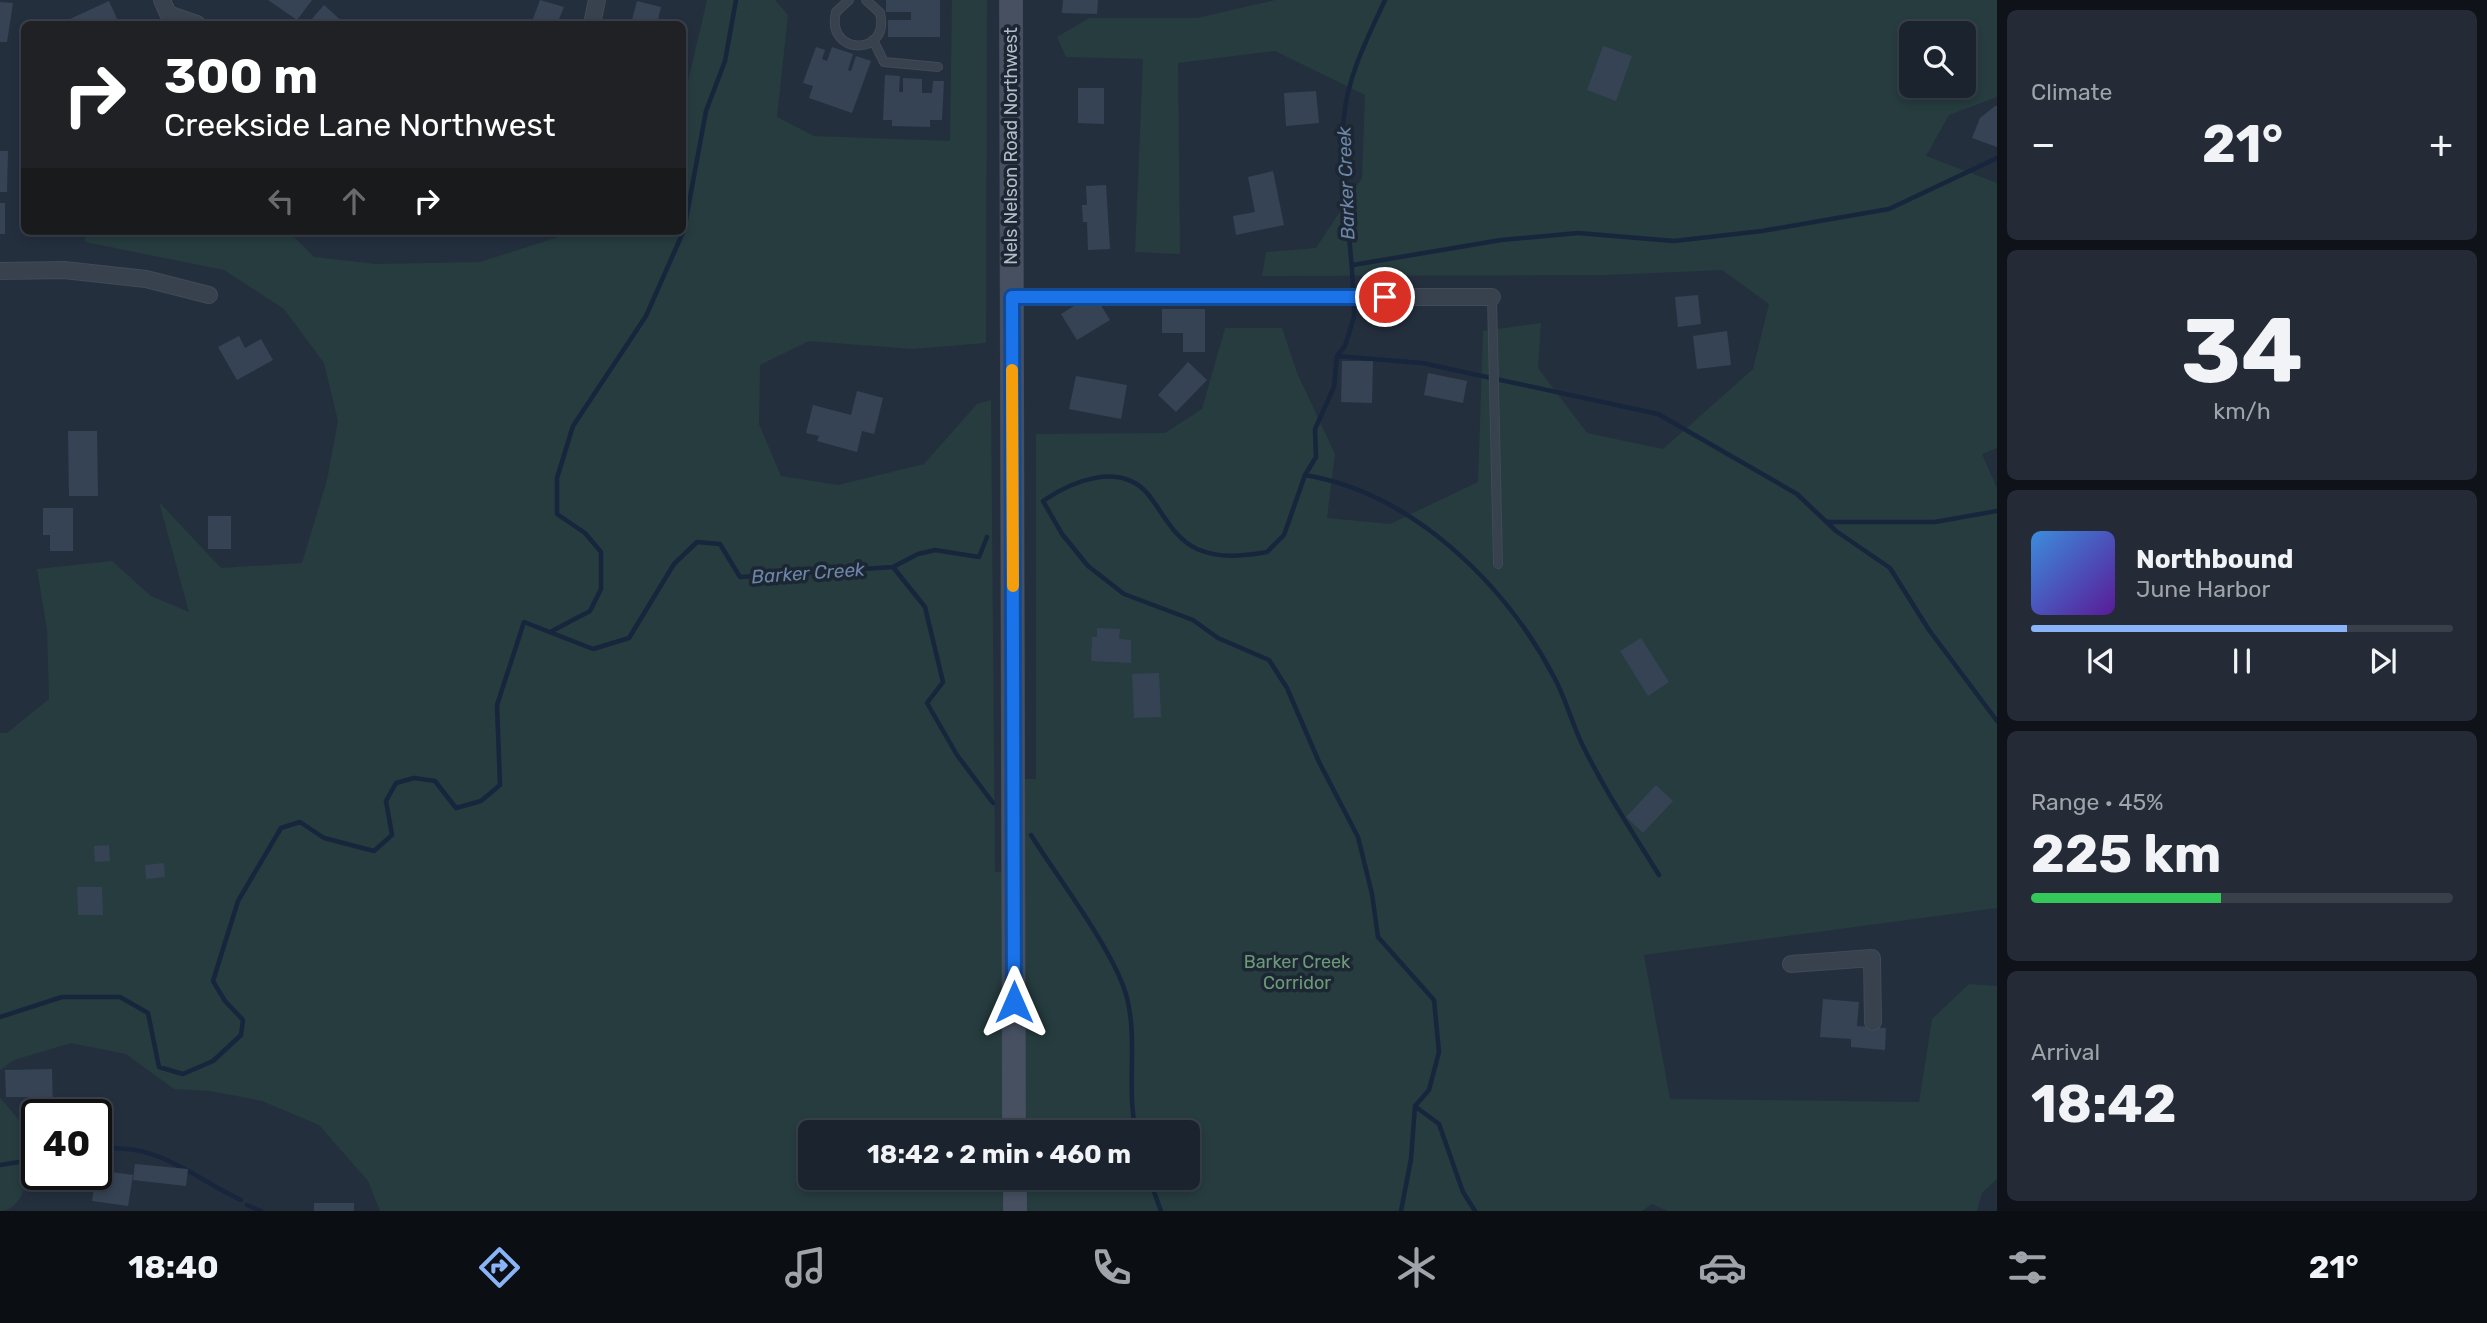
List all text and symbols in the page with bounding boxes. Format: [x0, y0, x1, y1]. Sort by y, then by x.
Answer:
map controls [1899, 21, 1976, 98]
button: search [1899, 21, 1976, 98]
street label: Nels Nelson Road Northwest [1000, 27, 1022, 265]
text: 300 m [164, 47, 318, 105]
icon: right [49, 49, 140, 140]
text: Climate [2031, 78, 2112, 106]
text: Creekside Lane Northwest [164, 106, 555, 144]
text: 21° [2202, 113, 2283, 175]
text: − [2031, 121, 2056, 167]
text: + [2429, 121, 2453, 167]
water label: Barker Creek [1333, 126, 1359, 240]
icon: left [262, 182, 300, 220]
icon: ahead [335, 182, 373, 220]
icon: right [408, 182, 446, 220]
pin [1355, 267, 1415, 327]
icon: arrive [1366, 278, 1404, 316]
text: 34 [2181, 297, 2303, 405]
text: km/h [2213, 397, 2271, 425]
text: Northbound [2136, 544, 2294, 575]
water label: Barker Creek [751, 558, 866, 588]
text: June Harbor [2136, 575, 2270, 603]
icon: previous [2082, 642, 2120, 680]
icon: pause [2223, 642, 2261, 680]
icon: next [2364, 642, 2402, 680]
text: Range · 45% [2031, 788, 2164, 816]
text: 225 km [2031, 823, 2221, 885]
park label: Barker Creek Corridor [1244, 951, 1351, 994]
position arrow [977, 965, 1051, 1039]
text: Arrival [2031, 1038, 2100, 1066]
text: 18:42 [2031, 1073, 2177, 1135]
speed limit sign: 40 [21, 1099, 112, 1190]
text: 18:42 · 2 min · 460 m [867, 1139, 1131, 1170]
icon: directions [475, 1243, 524, 1292]
icon: music [781, 1243, 830, 1292]
icon: phone [1087, 1243, 1136, 1292]
icon: climate [1392, 1243, 1441, 1292]
icon: car [1698, 1243, 1747, 1292]
icon: filters [2003, 1243, 2052, 1292]
text: 18:40 [128, 1248, 219, 1286]
text: 21° [2309, 1248, 2359, 1286]

